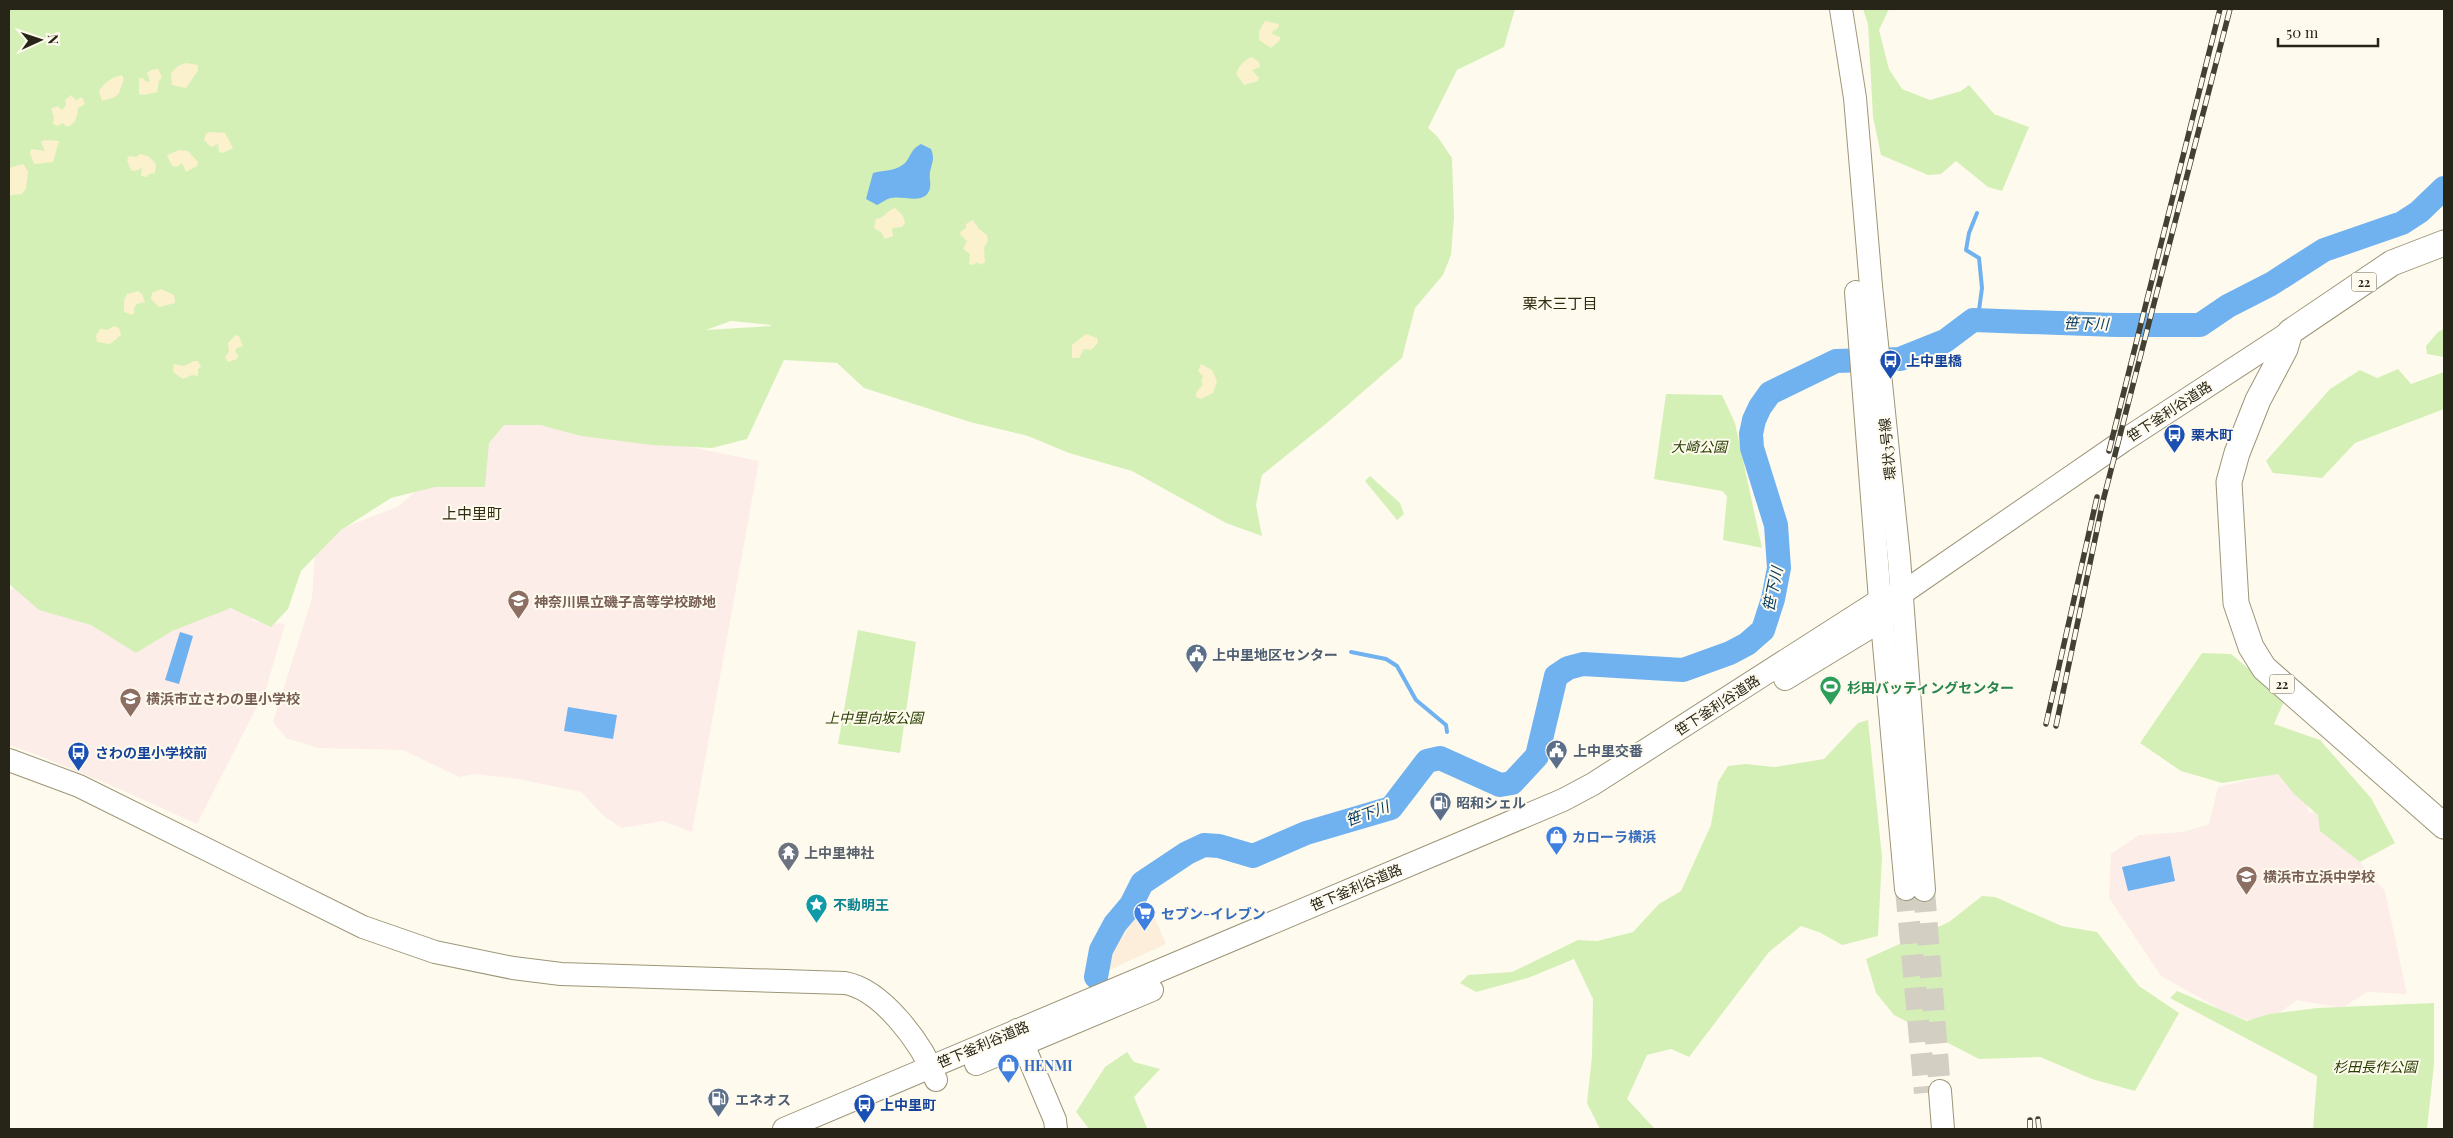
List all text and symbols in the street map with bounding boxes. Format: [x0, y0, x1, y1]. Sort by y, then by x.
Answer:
north arrow [15, 15, 65, 65]
scale bar [2278, 15, 2378, 47]
text: 50 m [2286, 22, 2319, 42]
text: N [44, 34, 63, 45]
road number: 22 [2352, 272, 2376, 292]
district label: 栗木三丁目 [1522, 293, 1598, 313]
water label: 笹下川 [2063, 313, 2111, 333]
bus stop icon: 上中里橋 [1878, 348, 1902, 379]
place label: 上中里橋 [1906, 351, 1962, 370]
street label: 笹下釜利谷道路 [2123, 376, 2215, 446]
street label: 環状3号線 [1874, 417, 1900, 481]
bus stop icon: 栗木町 [2163, 422, 2187, 453]
place label: 栗木町 [2191, 425, 2233, 444]
park label: 大崎公園 [1671, 437, 1729, 456]
district label: 上中里町 [442, 503, 502, 523]
water label: 笹下川 [1758, 563, 1787, 613]
school or university icon: 神奈川県立磯子高等学校跡地 [506, 589, 530, 620]
place label: 神奈川県立磯子高等学校跡地 [534, 592, 716, 611]
public building icon: 上中里地区センター [1184, 642, 1208, 673]
place label: 上中里地区センター [1212, 645, 1338, 664]
street label: 笹下釜利谷道路 [1671, 670, 1763, 740]
road number: 22 [2270, 674, 2294, 694]
sports icon: 杉田バッティングセンター [1819, 675, 1843, 706]
place label: 杉田バッティングセンター [1847, 678, 2014, 697]
school or university icon: 横浜市立さわの里小学校 [118, 686, 142, 717]
place label: 横浜市立さわの里小学校 [146, 689, 300, 708]
park label: 上中里向坂公園 [825, 708, 925, 727]
public building icon: 上中里交番 [1545, 738, 1569, 769]
bus stop icon: さわの里小学校前 [67, 740, 91, 771]
place label: 上中里交番 [1573, 741, 1643, 760]
place label: さわの里小学校前 [95, 743, 207, 762]
fuel station icon: 昭和シェル [1428, 790, 1452, 821]
place label: 昭和シェル [1456, 793, 1526, 812]
water label: 笹下川 [1342, 795, 1393, 830]
shop icon: カローラ横浜 [1544, 824, 1568, 855]
place label: カローラ横浜 [1572, 827, 1656, 846]
temple icon: 上中里神社 [776, 840, 800, 871]
place label: 上中里神社 [804, 843, 874, 862]
street label: 笹下釜利谷道路 [1307, 859, 1405, 915]
school or university icon: 横浜市立浜中学校 [2235, 864, 2259, 895]
place label: 横浜市立浜中学校 [2263, 867, 2375, 886]
place icon: 不動明王 [805, 892, 829, 923]
place label: 不動明王 [833, 895, 889, 914]
supermarket icon: セブン-イレブン [1133, 901, 1157, 932]
place label: セブン-イレブン [1161, 904, 1266, 923]
street label: 笹下釜利谷道路 [934, 1016, 1032, 1072]
shop icon: HENMI [996, 1053, 1020, 1084]
place label: HENMI [1024, 1056, 1072, 1075]
park label: 杉田長作公園 [2333, 1057, 2419, 1076]
fuel station icon: エネオス [707, 1087, 731, 1118]
place label: エネオス [735, 1090, 791, 1109]
bus stop icon: 上中里町 [852, 1092, 876, 1123]
place label: 上中里町 [880, 1095, 936, 1114]

